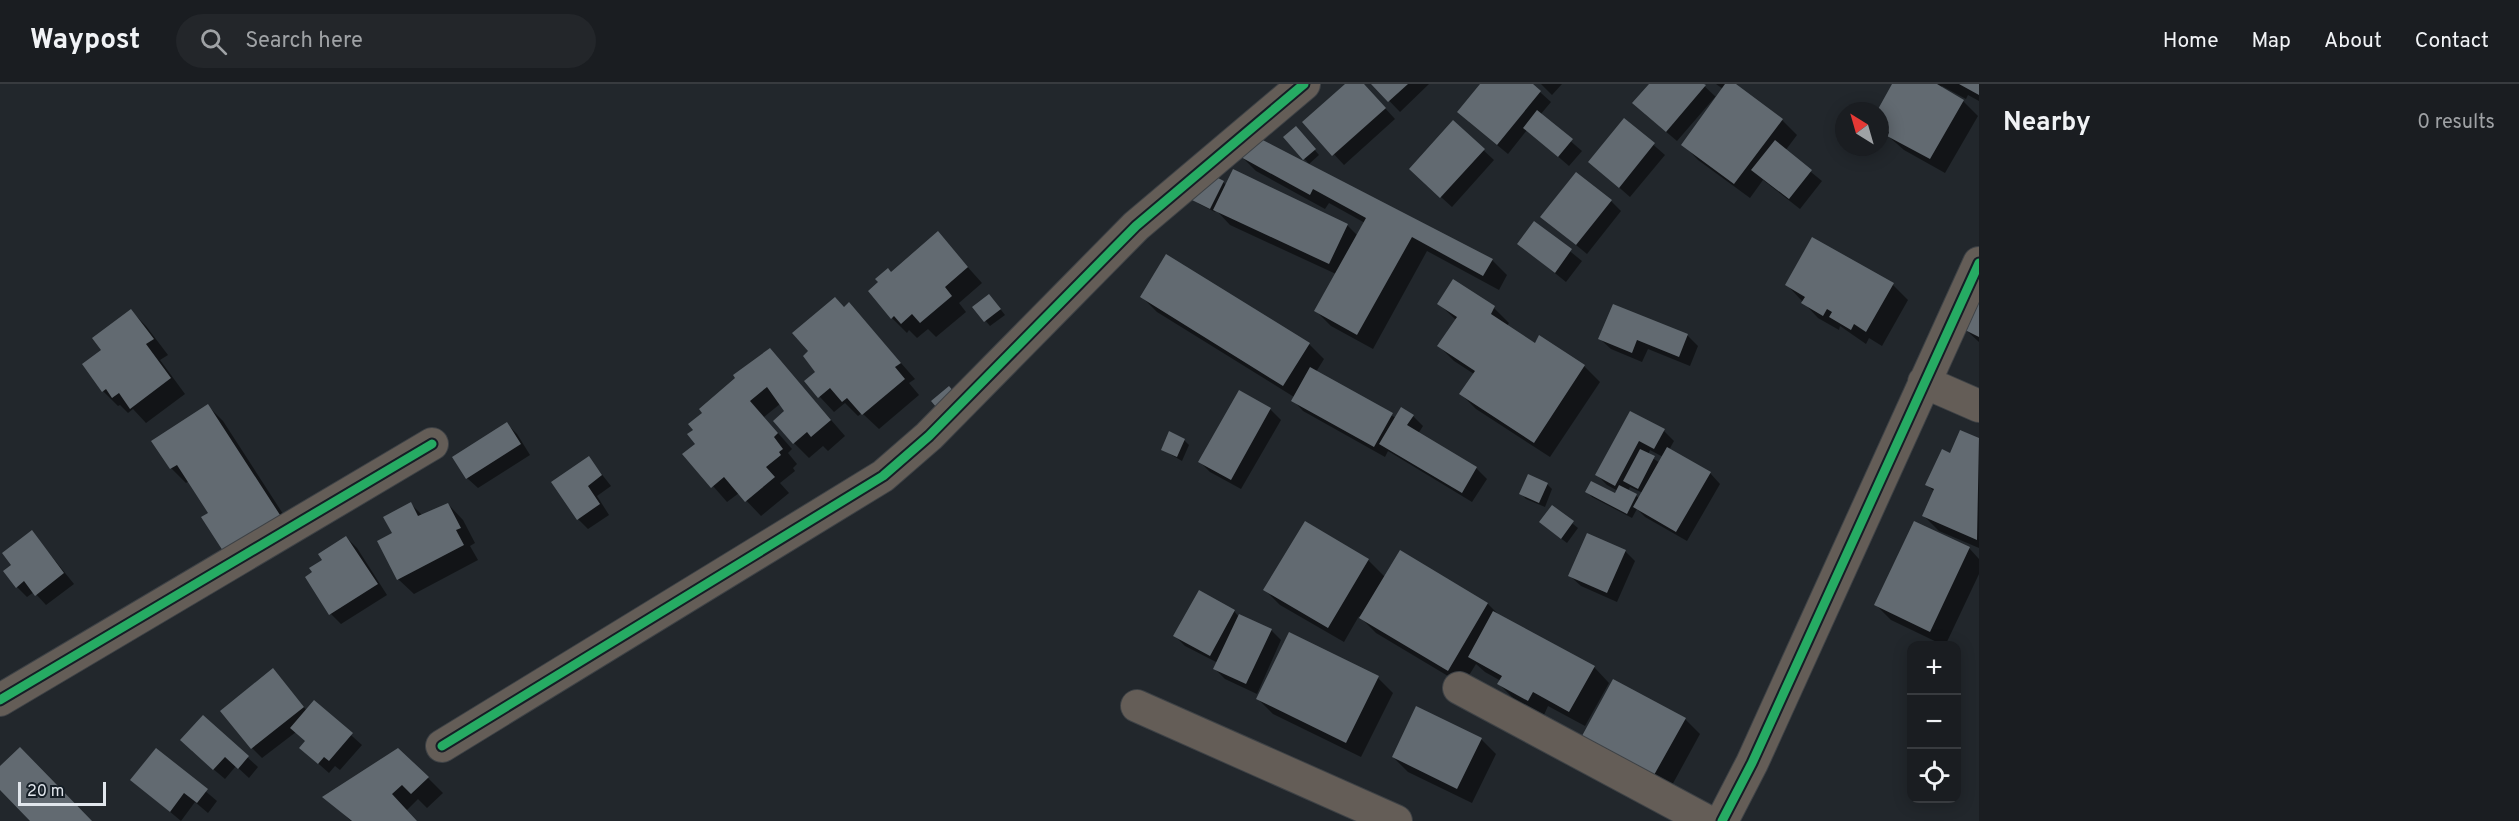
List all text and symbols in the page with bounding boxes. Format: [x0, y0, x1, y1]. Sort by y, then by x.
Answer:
search box [176, 14, 596, 68]
text: Waypost [30, 23, 140, 59]
icon: search [197, 25, 230, 58]
text: Search here [245, 28, 363, 55]
text: Home [2163, 28, 2219, 55]
text: Map [2252, 28, 2291, 55]
text: About [2324, 28, 2382, 55]
text: Contact [2415, 28, 2489, 55]
north arrow [1835, 102, 1889, 156]
text: Nearby [2003, 107, 2091, 140]
text: 0 results [2417, 110, 2495, 136]
map controls [1907, 641, 1961, 803]
button: + [1907, 641, 1961, 695]
button: − [1907, 695, 1961, 749]
button: locate [1907, 749, 1961, 803]
scale bar [18, 779, 106, 806]
text: 20 m [27, 782, 64, 802]

